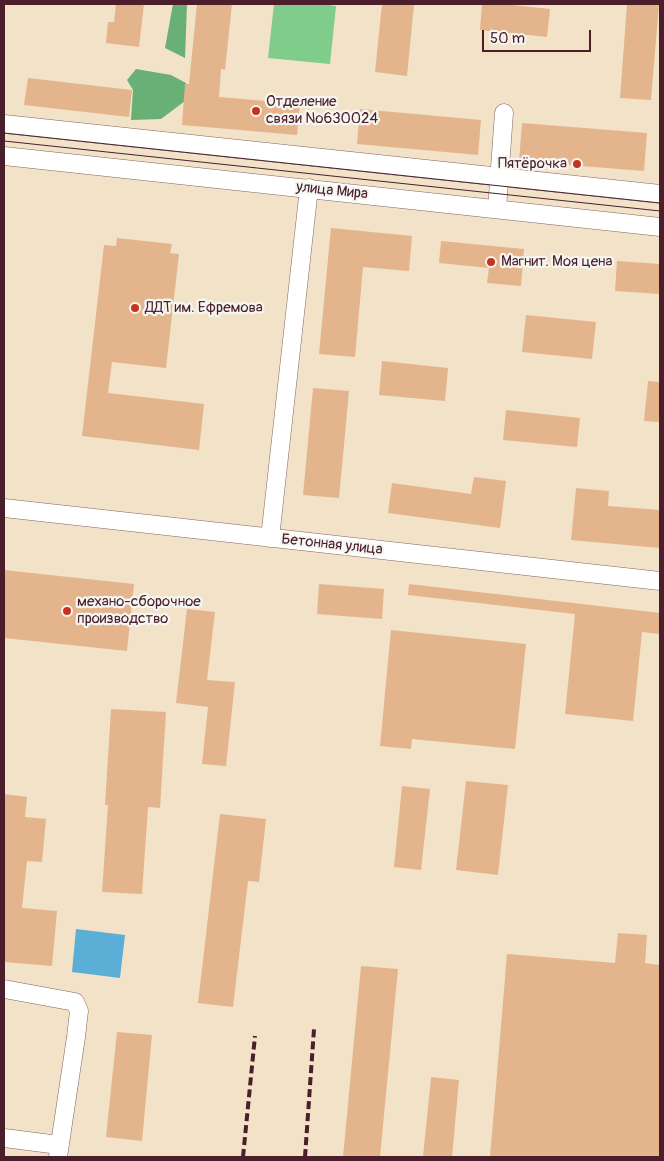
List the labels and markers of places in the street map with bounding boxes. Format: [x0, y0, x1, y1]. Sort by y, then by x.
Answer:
place label: Отделение связи №630024 [266, 93, 378, 128]
marker: Отделение связи №630024 [250, 105, 262, 117]
place label: Пятёрочка [498, 155, 567, 173]
marker: Пятёрочка [571, 158, 583, 170]
place label: Магнит. Моя цена [501, 253, 613, 271]
marker: Магнит. Моя цена [485, 256, 497, 268]
place label: ДДТ им. Ефремова [145, 299, 263, 317]
marker: ДДТ им. Ефремова [129, 302, 141, 314]
place label: механо-сборочное производство [77, 593, 201, 628]
marker: механо-сборочное производство [61, 605, 73, 617]

